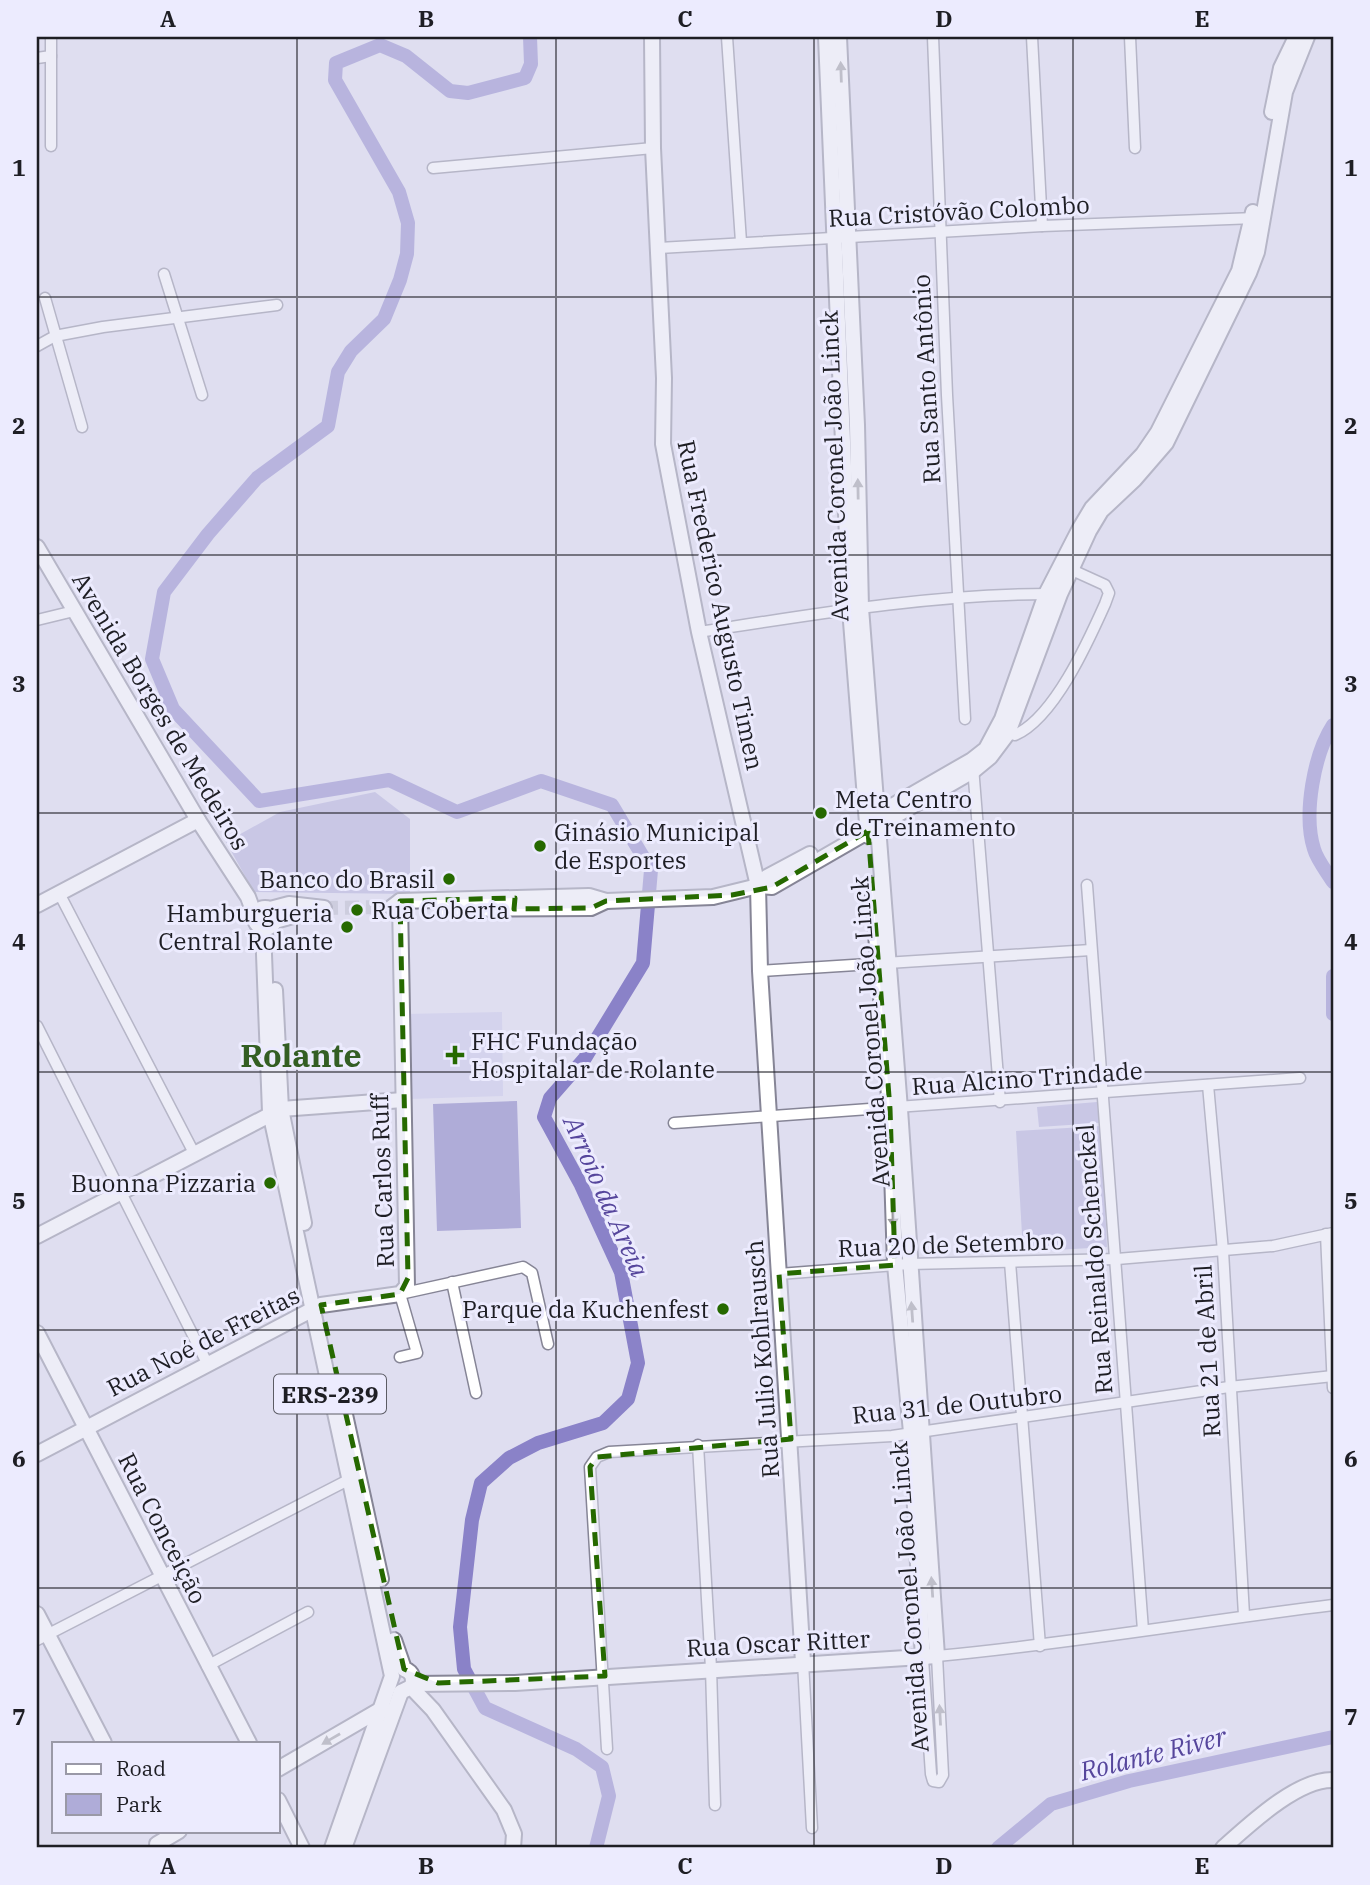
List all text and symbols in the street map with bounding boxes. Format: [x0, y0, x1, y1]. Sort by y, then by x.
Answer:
text: A [160, 3, 176, 33]
text: B [418, 3, 434, 33]
text: C [677, 3, 693, 33]
text: D [935, 3, 953, 33]
text: E [1194, 3, 1210, 33]
one-way arrow [835, 60, 846, 82]
text: 1 [12, 152, 26, 182]
text: 1 [1344, 152, 1358, 182]
street label: Rua Cristóvão Colombo [828, 188, 1090, 234]
street label: Rua Santo Antônio [905, 273, 947, 485]
street label: Avenida Coronel João Linck [813, 310, 855, 622]
text: 2 [12, 410, 26, 440]
text: 2 [1344, 410, 1358, 440]
street label: Rua Frederico Augusto Timen [670, 437, 772, 773]
one-way arrow [853, 478, 864, 500]
street label: Avenida Borges de Medeiros [65, 566, 257, 856]
text: 3 [12, 668, 26, 698]
text: 3 [1344, 668, 1358, 698]
place label: Meta Centro de Treinamento [835, 783, 1016, 843]
marker: Meta Centro de Treinamento [813, 805, 829, 821]
place label: Ginásio Municipal de Esportes [554, 816, 760, 876]
marker: Ginásio Municipal de Esportes [532, 838, 548, 854]
place label: Banco do Brasil [259, 863, 435, 895]
marker: Banco do Brasil [441, 871, 457, 887]
street label: Avenida Coronel João Linck [843, 875, 897, 1189]
place label: Rua Coberta [371, 894, 509, 926]
place label: Hamburgueria Central Rolante [158, 897, 333, 957]
marker: Rua Coberta [349, 902, 365, 918]
marker: Hamburgueria Central Rolante [339, 919, 355, 935]
text: 4 [12, 926, 26, 956]
text: 4 [1344, 926, 1358, 956]
place label: FHC Fundação Hospitalar de Rolante [471, 1025, 715, 1085]
district label: Rolante [240, 1034, 362, 1076]
marker: FHC Fundação Hospitalar de Rolante [445, 1045, 465, 1065]
street label: Rua Alcino Trindade [911, 1054, 1143, 1102]
street label: Rua Carlos Ruff [363, 1092, 401, 1268]
water label: Arroio da Areia [555, 1108, 658, 1282]
street label: Rua Reinaldo Schenckel [1069, 1123, 1119, 1395]
place label: Buonna Pizzaria [71, 1167, 256, 1199]
marker: Buonna Pizzaria [262, 1175, 278, 1191]
text: 5 [12, 1185, 26, 1215]
text: 5 [1344, 1185, 1358, 1215]
one-way arrow [888, 1206, 899, 1228]
street label: Rua 20 de Setembro [837, 1224, 1065, 1264]
street label: Rua Julio Kohlrausch [738, 1239, 786, 1479]
street label: Rua 21 de Abril [1186, 1264, 1228, 1438]
street label: Rua Noé de Freitas [101, 1279, 305, 1403]
place label: Parque da Kuchenfest [462, 1293, 709, 1325]
one-way arrow [906, 1300, 917, 1322]
marker: Parque da Kuchenfest [715, 1301, 731, 1317]
road number: ERS-239 [274, 1374, 386, 1414]
street label: Rua 31 de Outubro [850, 1377, 1064, 1431]
street label: Avenida Coronel João Linck [882, 1440, 936, 1754]
text: 6 [12, 1443, 26, 1473]
text: 6 [1344, 1443, 1358, 1473]
street label: Rua Conceição [111, 1447, 215, 1609]
one-way arrow [926, 1576, 937, 1598]
street label: Rua Oscar Ritter [685, 1622, 871, 1664]
text: 7 [12, 1701, 26, 1731]
text: 7 [1344, 1701, 1358, 1731]
one-way arrow [934, 1704, 945, 1726]
water label: Rolante River [1075, 1718, 1230, 1788]
one-way arrow [321, 1732, 340, 1745]
legend [52, 1742, 280, 1832]
text: Road [116, 1754, 166, 1782]
text: Park [116, 1790, 163, 1818]
text: A [160, 1850, 176, 1880]
text: B [418, 1850, 434, 1880]
text: C [677, 1850, 693, 1880]
text: D [935, 1850, 953, 1880]
text: E [1194, 1850, 1210, 1880]

